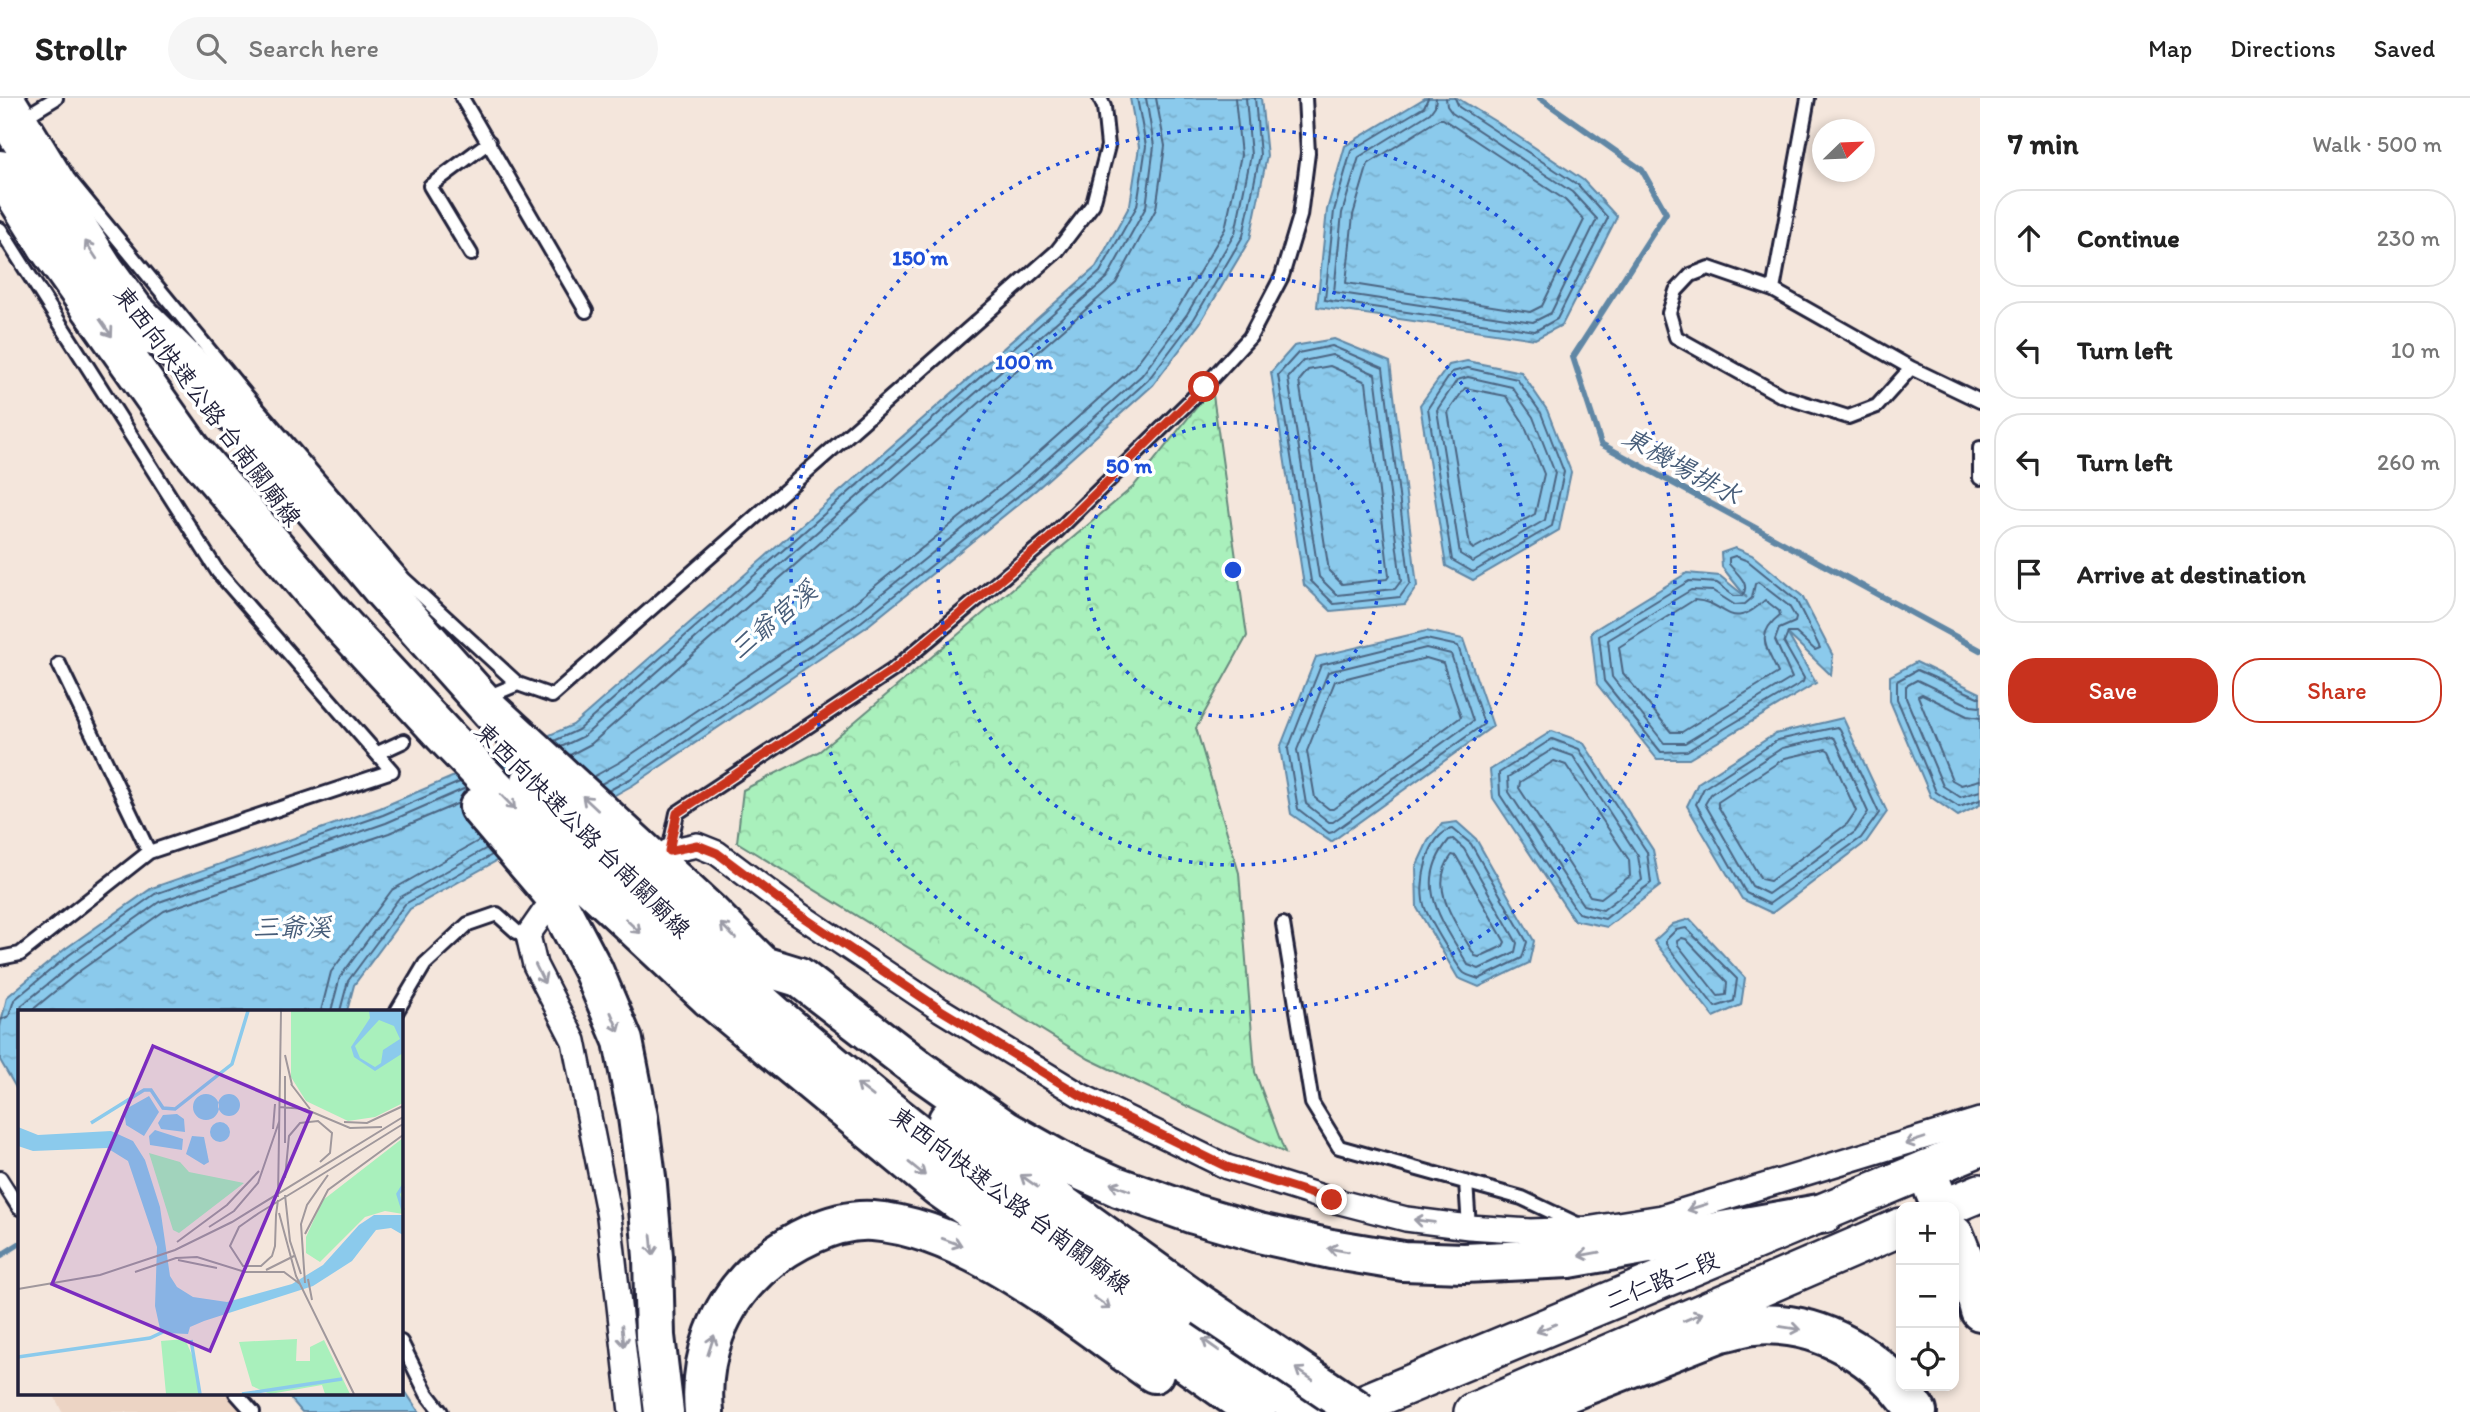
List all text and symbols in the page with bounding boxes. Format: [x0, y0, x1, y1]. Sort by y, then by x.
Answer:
search box [168, 17, 658, 80]
text: Strollr [35, 29, 126, 68]
icon: search [192, 29, 230, 67]
text: Search here [248, 32, 379, 64]
text: Map [2148, 34, 2192, 63]
text: Directions [2230, 34, 2336, 63]
text: Saved [2374, 34, 2435, 63]
north arrow [1812, 119, 1875, 182]
text: 7 min [2008, 125, 2079, 162]
text: Walk · 500 m [2312, 130, 2442, 158]
icon: ahead [2010, 219, 2048, 257]
text: Continue [2077, 222, 2180, 254]
text: 230 m [2377, 224, 2440, 252]
one-way arrow [84, 240, 98, 260]
text: 150 m [892, 245, 948, 270]
street label: 東西向快速公路 台南關廟線 [108, 280, 308, 532]
one-way arrow [99, 318, 113, 337]
icon: left [2010, 331, 2048, 369]
text: Turn left [2077, 334, 2173, 366]
text: 10 m [2391, 336, 2440, 364]
text: 100 m [995, 349, 1053, 374]
route start [1188, 371, 1219, 402]
water label: 東機場排水 [1617, 420, 1747, 512]
icon: left [2010, 443, 2048, 481]
text: Turn left [2077, 446, 2173, 478]
text: 260 m [2377, 448, 2440, 476]
text: 50 m [1106, 453, 1153, 478]
icon: arrive [2010, 555, 2048, 593]
centre of rings [1221, 558, 1245, 582]
text: Arrive at destination [2077, 558, 2306, 590]
water label: 三爺宮溪 [723, 573, 825, 666]
button: Save [2008, 658, 2218, 723]
button: Share [2232, 658, 2442, 723]
street label: 東西向快速公路 台南關廟線 [469, 716, 697, 944]
one-way arrow [500, 793, 517, 810]
one-way arrow [581, 795, 599, 811]
water label: 三爺溪 [253, 911, 333, 943]
one-way arrow [624, 917, 641, 934]
one-way arrow [719, 922, 736, 939]
one-way arrow [534, 963, 547, 984]
inset map [18, 1010, 402, 1394]
one-way arrow [609, 1010, 622, 1032]
one-way arrow [856, 1083, 874, 1098]
street label: 東西向快速公路 台南關廟線 [885, 1100, 1137, 1300]
one-way arrow [1904, 1135, 1926, 1148]
one-way arrow [908, 1161, 926, 1177]
one-way arrow [1020, 1174, 1039, 1188]
one-way arrow [1109, 1180, 1131, 1192]
route end [1316, 1184, 1347, 1215]
one-way arrow [1687, 1201, 1709, 1214]
map controls [1896, 1202, 1959, 1391]
button: + [1896, 1202, 1959, 1265]
one-way arrow [1413, 1215, 1435, 1228]
one-way arrow [646, 1233, 659, 1256]
one-way arrow [941, 1237, 963, 1249]
one-way arrow [1327, 1243, 1350, 1256]
street label: 二仁路二段 [1601, 1244, 1723, 1316]
one-way arrow [1578, 1248, 1601, 1261]
button: − [1896, 1265, 1959, 1328]
one-way arrow [1092, 1295, 1111, 1310]
one-way arrow [1682, 1310, 1703, 1323]
one-way arrow [1536, 1322, 1557, 1335]
one-way arrow [1778, 1322, 1801, 1335]
one-way arrow [616, 1324, 629, 1347]
button: locate [1896, 1328, 1959, 1391]
one-way arrow [705, 1334, 718, 1356]
one-way arrow [1202, 1338, 1221, 1352]
one-way arrow [1295, 1367, 1314, 1381]

